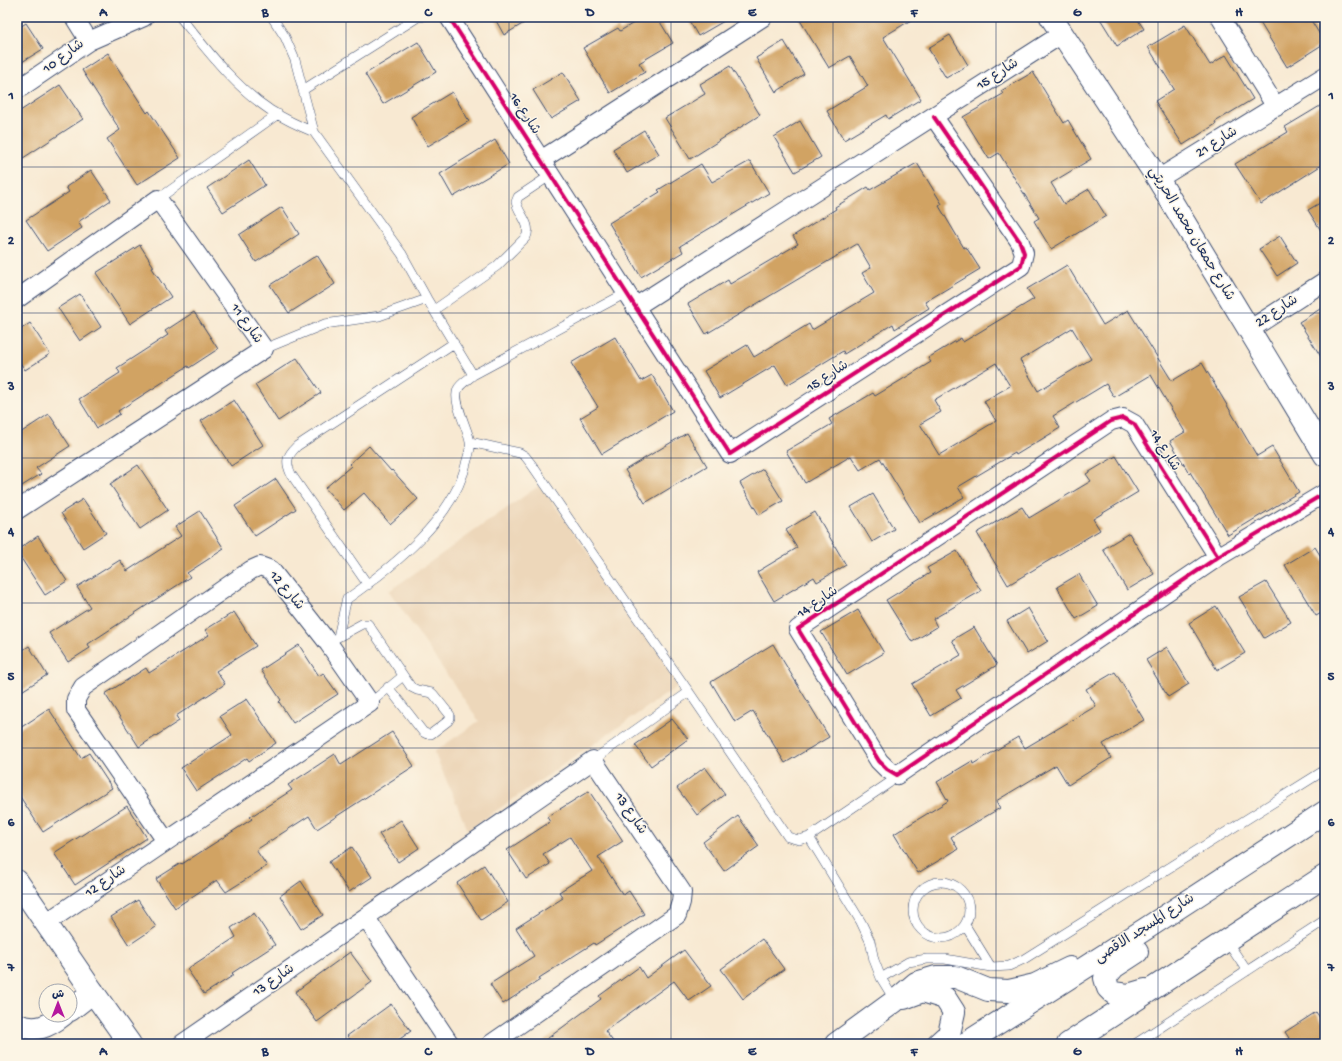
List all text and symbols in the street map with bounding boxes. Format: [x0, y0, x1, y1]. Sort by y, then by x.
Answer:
text: A [98, 6, 108, 21]
text: B [261, 6, 270, 21]
text: C [423, 6, 433, 21]
text: D [585, 6, 595, 21]
text: E [748, 6, 757, 21]
text: F [910, 6, 919, 21]
text: G [1073, 6, 1082, 21]
text: H [1235, 6, 1243, 21]
street label: شارع 10 [39, 36, 88, 78]
street label: شارع 15 [973, 55, 1022, 95]
text: 1 [7, 89, 14, 104]
street label: شارع 16 [504, 89, 544, 138]
text: 1 [1327, 89, 1334, 104]
street label: شارع 21 [1193, 124, 1241, 162]
street label: شارع جمعان محمد الحريتي [1142, 164, 1238, 305]
text: 2 [8, 234, 15, 249]
text: 2 [1328, 234, 1335, 249]
street label: شارع 22 [1253, 292, 1301, 332]
street label: شارع 11 [226, 300, 266, 347]
street label: شارع 15 [803, 357, 852, 397]
text: 3 [7, 380, 15, 395]
text: 3 [1327, 380, 1335, 395]
street label: شارع 14 [1144, 426, 1183, 475]
text: 4 [7, 525, 15, 540]
text: 4 [1327, 525, 1335, 540]
street label: شارع 12 [264, 567, 307, 614]
street label: شارع 14 [793, 583, 842, 623]
text: 5 [8, 670, 15, 685]
text: 5 [1328, 670, 1335, 685]
street label: شارع 13 [609, 789, 650, 838]
text: 6 [8, 816, 15, 831]
text: 6 [1328, 816, 1335, 831]
street label: شارع 12 [81, 862, 130, 903]
street label: شارع المسجد الاقصى [1092, 890, 1198, 968]
text: 7 [7, 961, 16, 976]
street label: شارع 13 [249, 961, 298, 1002]
text: 7 [1327, 961, 1336, 976]
north arrow [38, 983, 78, 1023]
text: ش [52, 989, 64, 1001]
text: A [98, 1045, 108, 1060]
text: B [261, 1045, 270, 1060]
text: C [423, 1045, 433, 1060]
text: D [585, 1045, 595, 1060]
text: E [748, 1045, 757, 1060]
text: F [910, 1045, 919, 1060]
text: G [1073, 1045, 1082, 1060]
text: H [1235, 1045, 1243, 1060]

